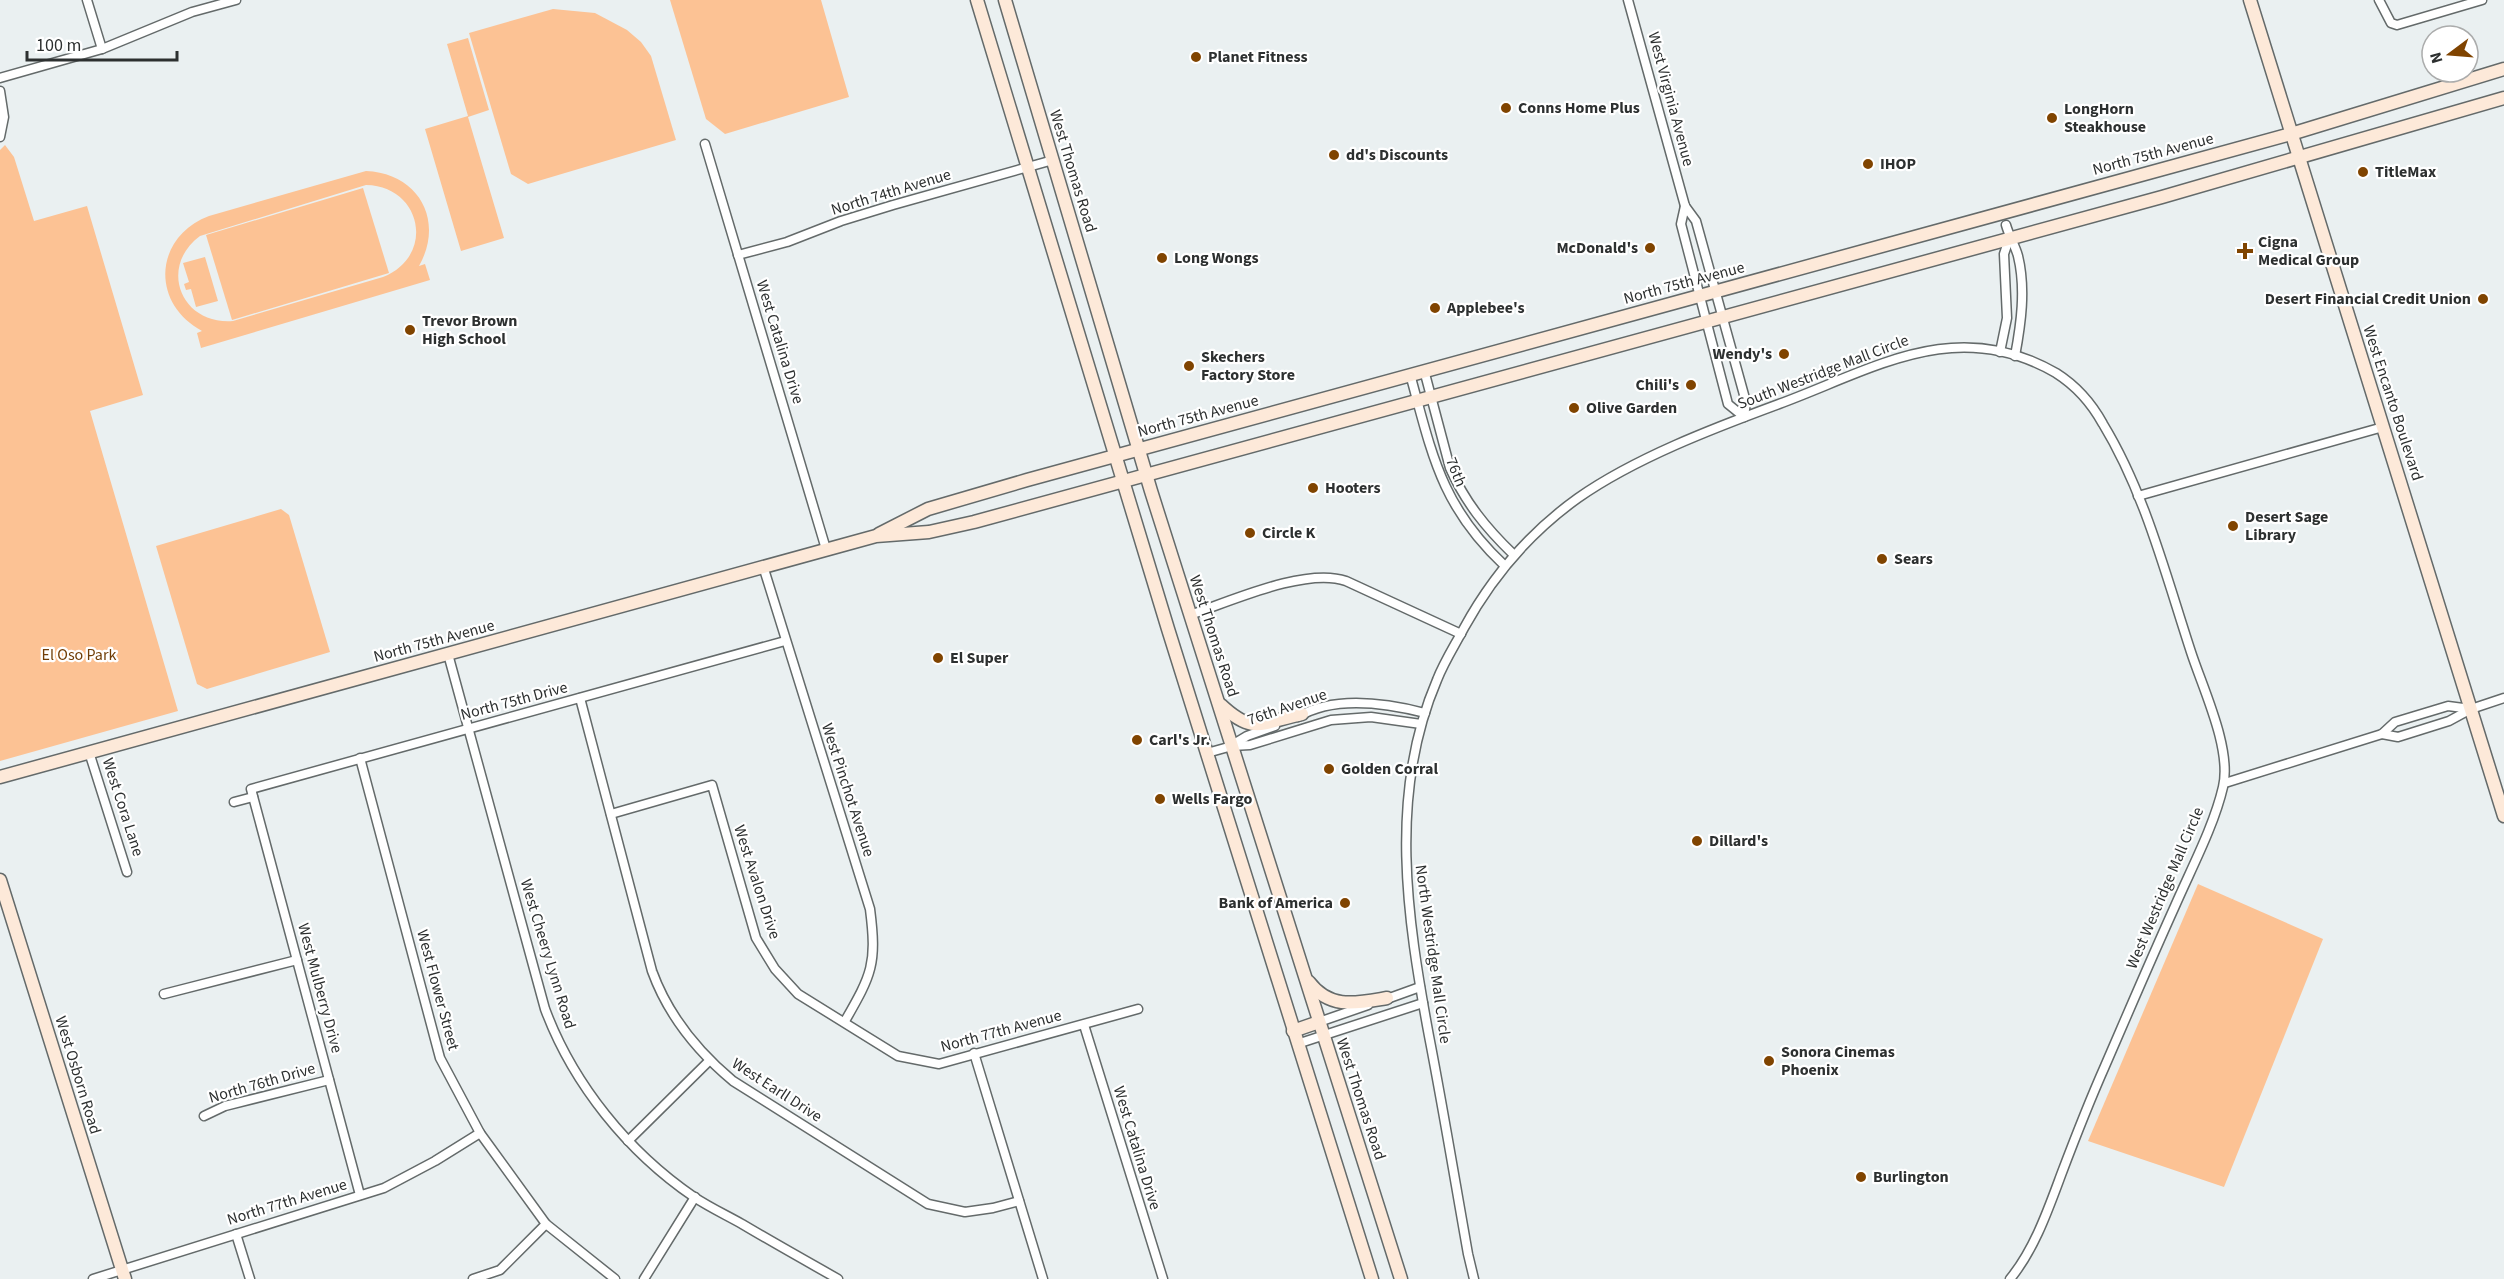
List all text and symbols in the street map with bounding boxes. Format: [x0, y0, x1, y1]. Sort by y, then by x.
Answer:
scale bar [27, 24, 177, 62]
north arrow [2420, 24, 2480, 84]
street label: West Virginia Avenue [1642, 29, 1700, 169]
text: 100 m [36, 33, 81, 58]
place label: Planet Fitness [1208, 46, 1308, 68]
marker: Planet Fitness [1189, 50, 1203, 64]
text: N [2425, 50, 2449, 66]
place label: Conns Home Plus [1518, 97, 1640, 119]
place label: LongHorn Steakhouse [2064, 98, 2146, 138]
marker: Conns Home Plus [1499, 101, 1513, 115]
street label: West Thomas Road [1044, 107, 1102, 235]
marker: LongHorn Steakhouse [2045, 111, 2059, 125]
street label: North 75th Avenue [2090, 127, 2216, 181]
place label: dd's Discounts [1346, 144, 1448, 166]
marker: dd's Discounts [1327, 148, 1341, 162]
place label: IHOP [1880, 153, 1916, 175]
marker: IHOP [1861, 157, 1875, 171]
place label: TitleMax [2375, 161, 2436, 183]
street label: North 74th Avenue [828, 163, 954, 221]
marker: TitleMax [2356, 165, 2370, 179]
place label: Cigna Medical Group [2258, 231, 2359, 271]
place label: McDonald's [1556, 237, 1638, 259]
marker: McDonald's [1643, 241, 1657, 255]
marker: Cigna Medical Group [2236, 242, 2254, 260]
place label: Long Wongs [1174, 247, 1259, 269]
marker: Long Wongs [1155, 251, 1169, 265]
street label: North 75th Avenue [1621, 256, 1747, 310]
street label: West Catalina Drive [751, 277, 809, 407]
place label: Desert Financial Credit Union [2265, 288, 2471, 310]
marker: Desert Financial Credit Union [2476, 292, 2490, 306]
place label: Applebee's [1446, 297, 1525, 319]
marker: Applebee's [1428, 301, 1442, 315]
place label: Trevor Brown High School [422, 310, 518, 350]
marker: Trevor Brown High School [403, 323, 417, 337]
street label: West Encanto Boulevard [2357, 323, 2429, 483]
street label: South Westridge Mall Circle [1734, 329, 1912, 415]
place label: Wendy's [1712, 343, 1772, 365]
place label: Skechers Factory Store [1201, 346, 1295, 386]
marker: Wendy's [1777, 347, 1791, 361]
marker: Skechers Factory Store [1182, 359, 1196, 373]
place label: Chili's [1636, 374, 1679, 396]
marker: Chili's [1684, 378, 1698, 392]
street label: North 75th Avenue [1135, 389, 1261, 443]
place label: Olive Garden [1586, 397, 1677, 419]
marker: Olive Garden [1567, 401, 1581, 415]
street label: 76th [1440, 454, 1472, 490]
place label: Hooters [1325, 477, 1381, 499]
marker: Hooters [1306, 481, 1320, 495]
place label: Desert Sage Library [2245, 506, 2328, 546]
marker: Desert Sage Library [2226, 519, 2240, 533]
place label: Circle K [1262, 522, 1315, 544]
marker: Circle K [1243, 526, 1257, 540]
place label: Sears [1894, 548, 1933, 570]
marker: Sears [1875, 552, 1889, 566]
street label: West Thomas Road [1184, 572, 1244, 700]
street label: North 75th Avenue [371, 614, 497, 668]
park label: El Oso Park [42, 644, 116, 666]
place label: El Super [950, 647, 1009, 669]
marker: El Super [931, 651, 945, 665]
street label: North 75th Drive [458, 676, 570, 726]
street label: 76th Avenue [1244, 683, 1330, 731]
street label: West Pinchot Avenue [816, 720, 880, 860]
place label: Carl's Jr. [1149, 729, 1210, 751]
marker: Carl's Jr. [1130, 733, 1144, 747]
street label: West Cora Lane [97, 755, 149, 859]
place label: Golden Corral [1341, 758, 1438, 780]
marker: Golden Corral [1322, 762, 1336, 776]
place label: Wells Fargo [1172, 788, 1252, 810]
marker: Wells Fargo [1153, 792, 1167, 806]
street label: West Westridge Mall Circle [2121, 804, 2209, 972]
street label: West Avalon Drive [728, 822, 786, 942]
place label: Dillard's [1709, 830, 1768, 852]
marker: Dillard's [1690, 834, 1704, 848]
street label: North Westridge Mall Circle [1410, 863, 1456, 1045]
street label: West Cheery Lynn Road [515, 876, 581, 1032]
place label: Bank of America [1219, 892, 1333, 914]
marker: Bank of America [1338, 896, 1352, 910]
street label: West Mulberry Drive [292, 921, 348, 1055]
street label: West Flower Street [411, 927, 465, 1053]
street label: North 77th Avenue [938, 1004, 1064, 1058]
street label: West Osborn Road [50, 1013, 106, 1137]
street label: West Thomas Road [1331, 1035, 1391, 1163]
place label: Sonora Cinemas Phoenix [1781, 1041, 1895, 1081]
street label: West Earll Drive [728, 1053, 826, 1127]
marker: Sonora Cinemas Phoenix [1762, 1054, 1776, 1068]
street label: North 76th Drive [206, 1057, 318, 1109]
street label: West Catalina Drive [1108, 1083, 1166, 1213]
place label: Burlington [1873, 1166, 1949, 1188]
marker: Burlington [1854, 1170, 1868, 1184]
street label: North 77th Avenue [224, 1173, 350, 1231]

